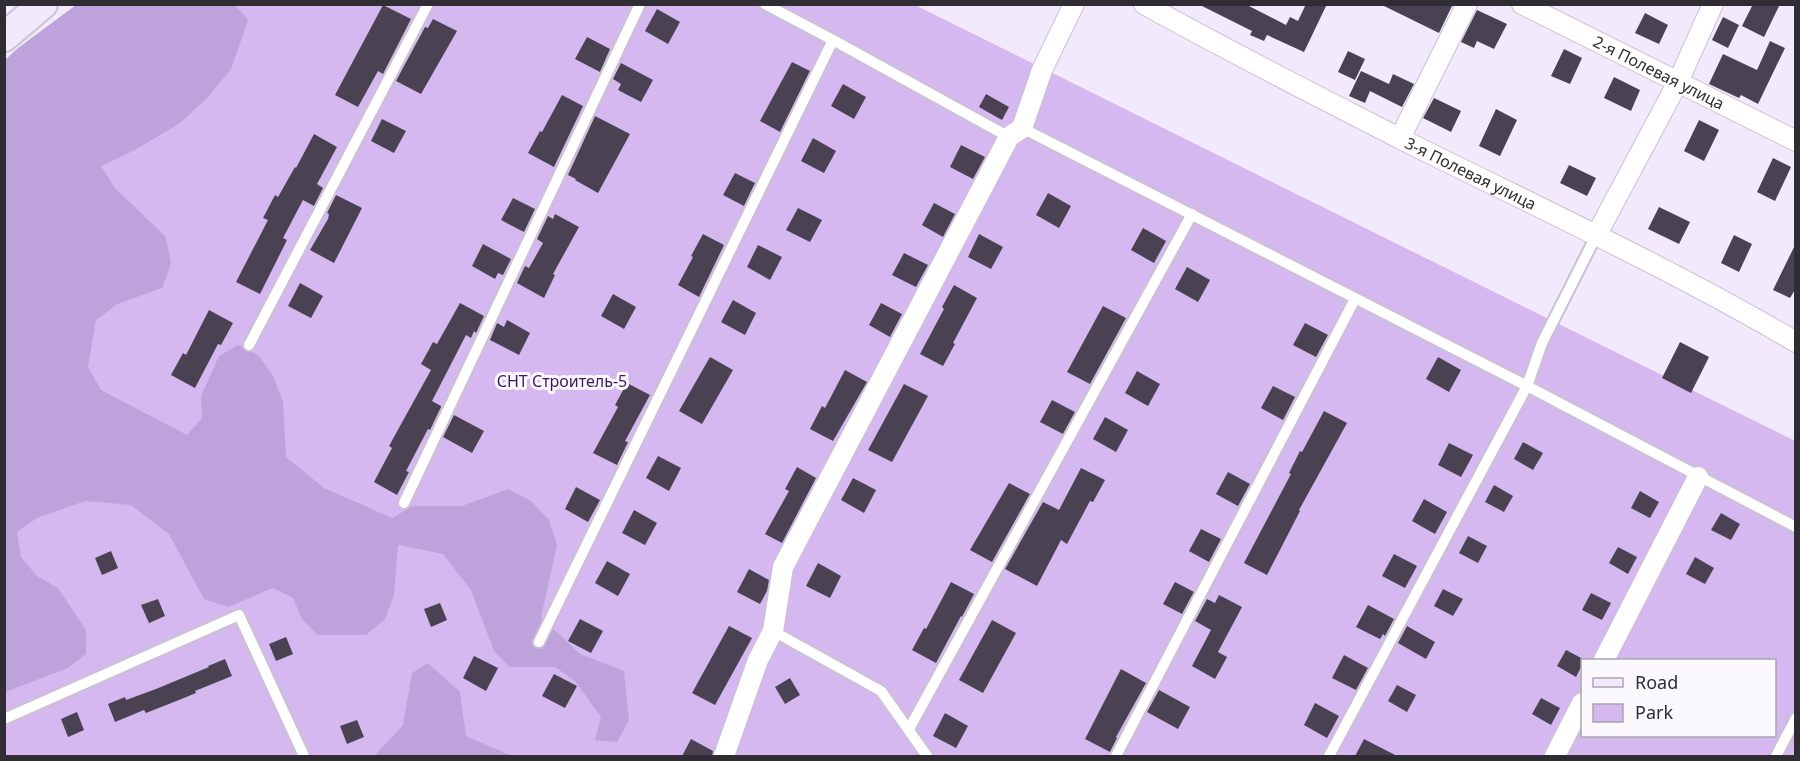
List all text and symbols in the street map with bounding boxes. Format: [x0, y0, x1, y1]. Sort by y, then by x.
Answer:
street label: 2-я Полевая улица [1590, 30, 1728, 114]
street label: 3-я Полевая улица [1401, 132, 1540, 215]
park label: СНТ Строитель-5 [497, 370, 627, 392]
legend [1581, 659, 1776, 737]
text: Road [1635, 670, 1678, 694]
text: Park [1635, 700, 1673, 724]

